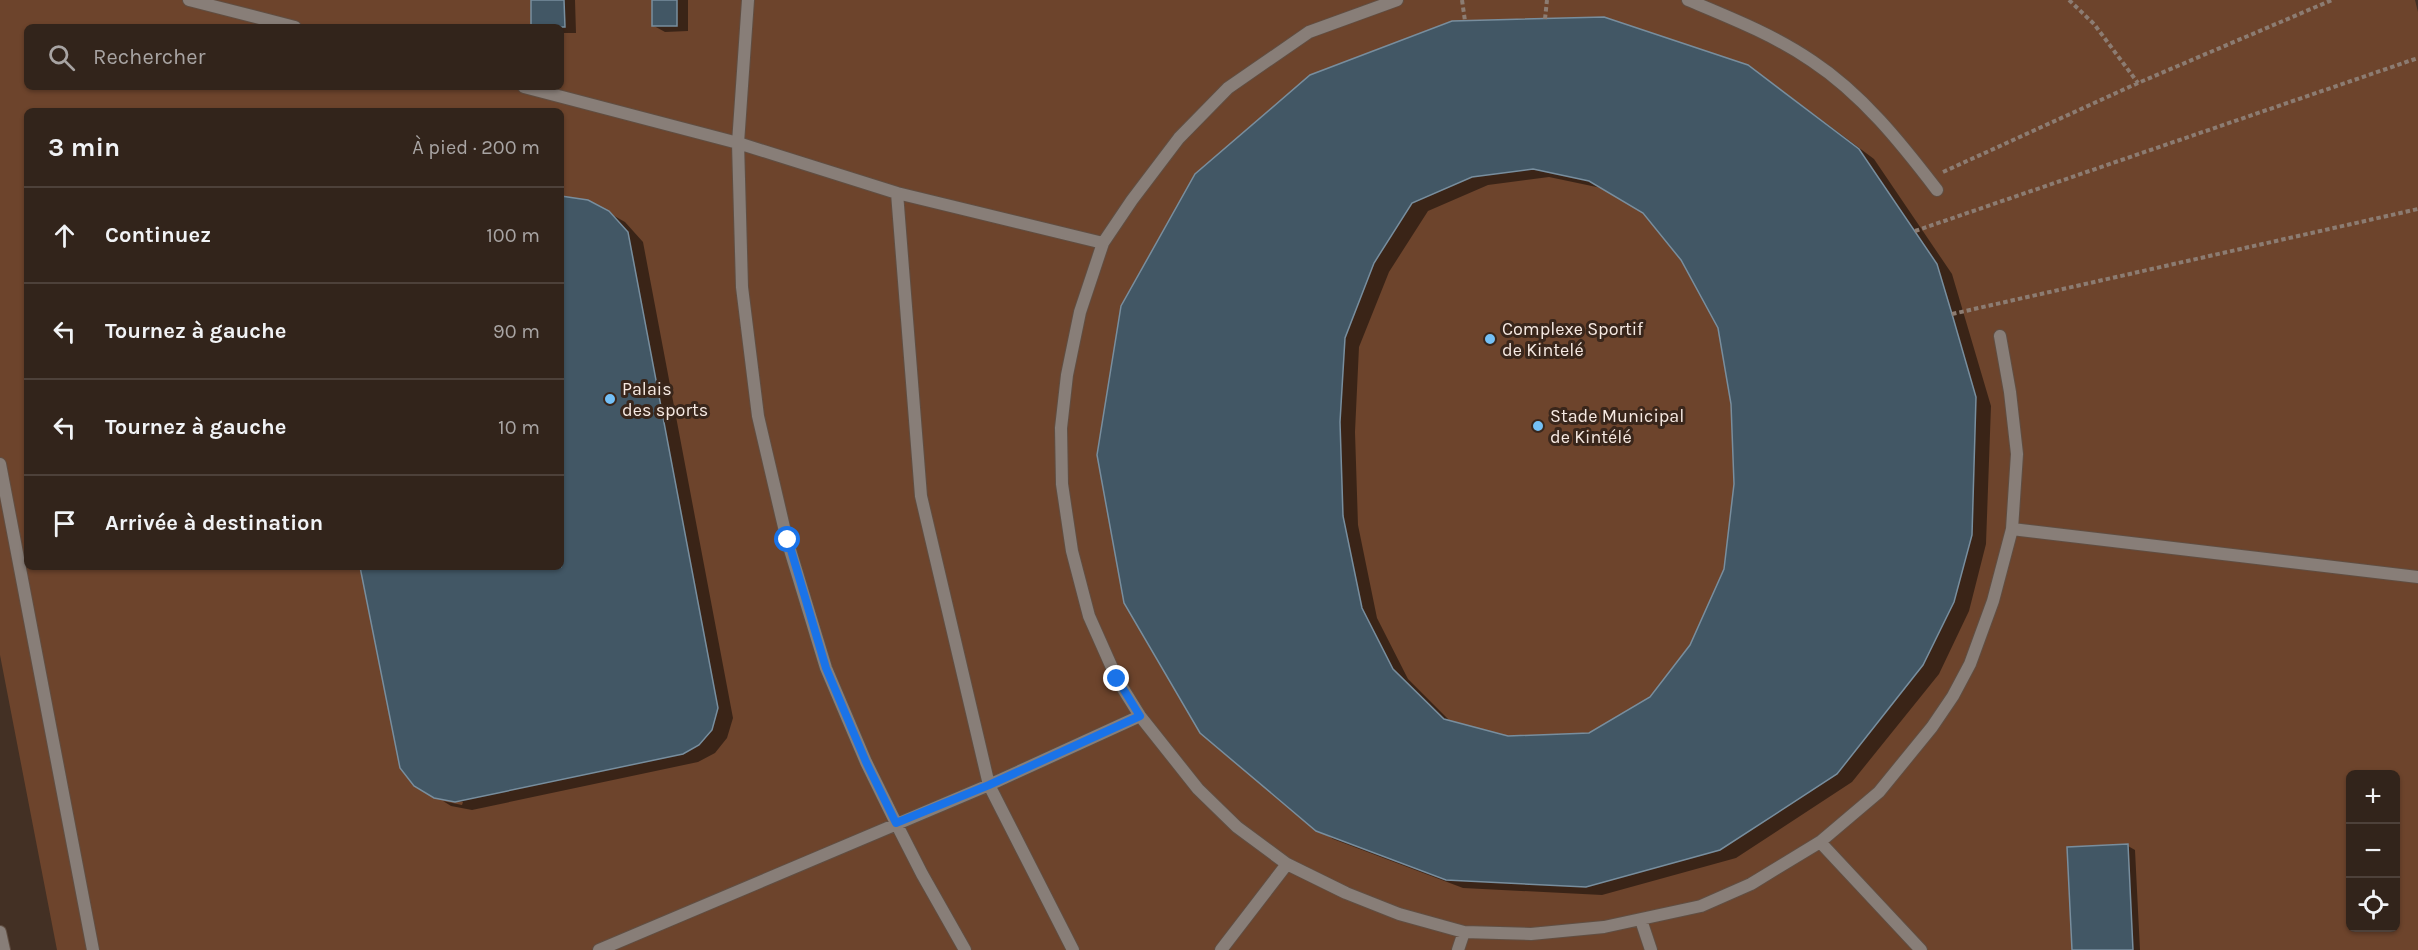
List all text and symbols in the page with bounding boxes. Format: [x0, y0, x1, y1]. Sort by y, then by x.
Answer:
search box [24, 24, 564, 90]
icon: search [45, 41, 78, 74]
text: Rechercher [93, 44, 206, 70]
text: 3 min [48, 132, 120, 163]
text: À pied · 200 m [412, 136, 540, 159]
icon: ahead [48, 219, 81, 252]
text: Continuez [105, 222, 211, 248]
text: 100 m [486, 224, 540, 247]
icon: left [48, 315, 81, 348]
text: Tournez à gauche [105, 318, 286, 344]
place label: Complexe Sportif de Kintelé [1502, 318, 1644, 361]
text: 90 m [493, 320, 540, 343]
marker: Complexe Sportif de Kintelé [1483, 332, 1497, 346]
place label: Palais des sports [622, 378, 708, 421]
marker: Palais des sports [603, 392, 617, 406]
place label: Stade Municipal de Kintélé [1550, 405, 1684, 448]
icon: left [48, 411, 81, 444]
text: Tournez à gauche [105, 414, 286, 440]
text: 10 m [498, 416, 540, 439]
marker: Stade Municipal de Kintélé [1531, 419, 1545, 433]
icon: arrive [48, 507, 81, 540]
text: Arrivée à destination [105, 510, 323, 536]
route start [774, 526, 800, 552]
route end [1103, 665, 1129, 691]
map controls [2346, 770, 2400, 932]
button: + [2346, 770, 2400, 824]
button: − [2346, 824, 2400, 878]
button: locate [2346, 878, 2400, 932]

